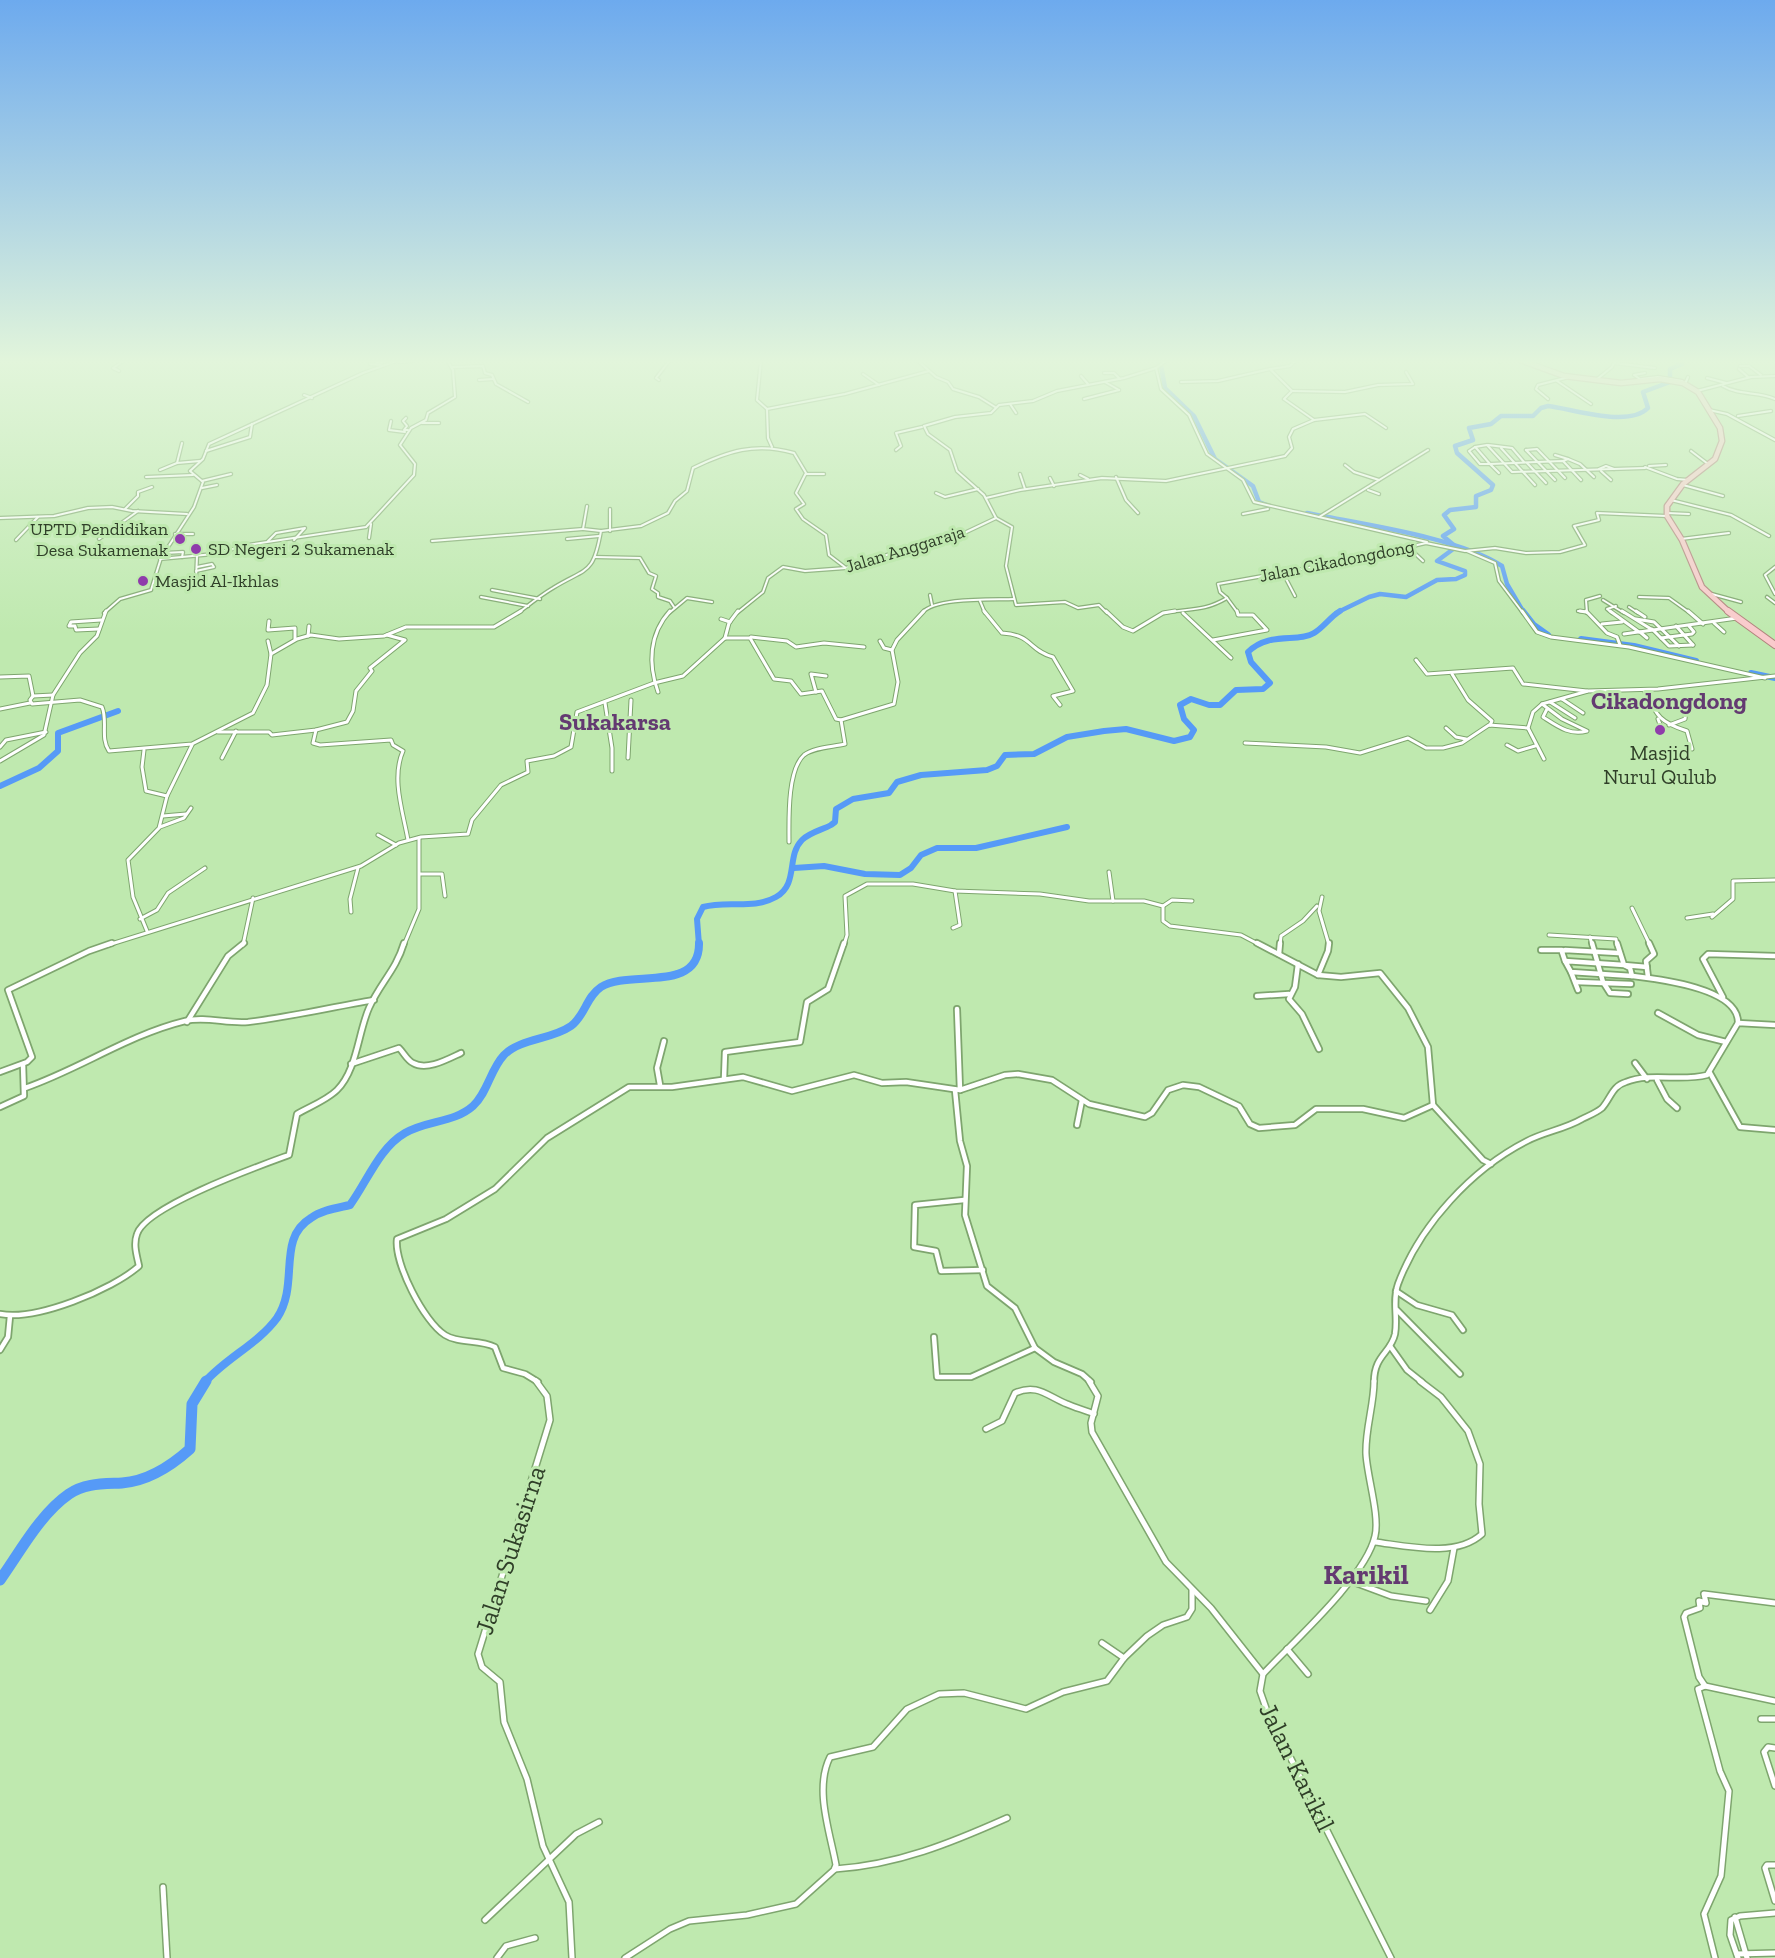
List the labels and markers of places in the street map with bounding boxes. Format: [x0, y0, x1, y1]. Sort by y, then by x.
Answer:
place label: UPTD Pendidikan Desa Sukamenak [30, 518, 169, 561]
marker: UPTD Pendidikan Desa Sukamenak [173, 532, 187, 546]
place label: SD Negeri 2 Sukamenak [208, 538, 395, 560]
marker: SD Negeri 2 Sukamenak [189, 542, 203, 556]
place label: Masjid Al-Ikhlas [155, 570, 279, 592]
marker: Masjid Al-Ikhlas [136, 574, 150, 588]
marker: Masjid Nurul Qulub [1653, 723, 1667, 737]
place label: Masjid Nurul Qulub [1603, 740, 1717, 789]

